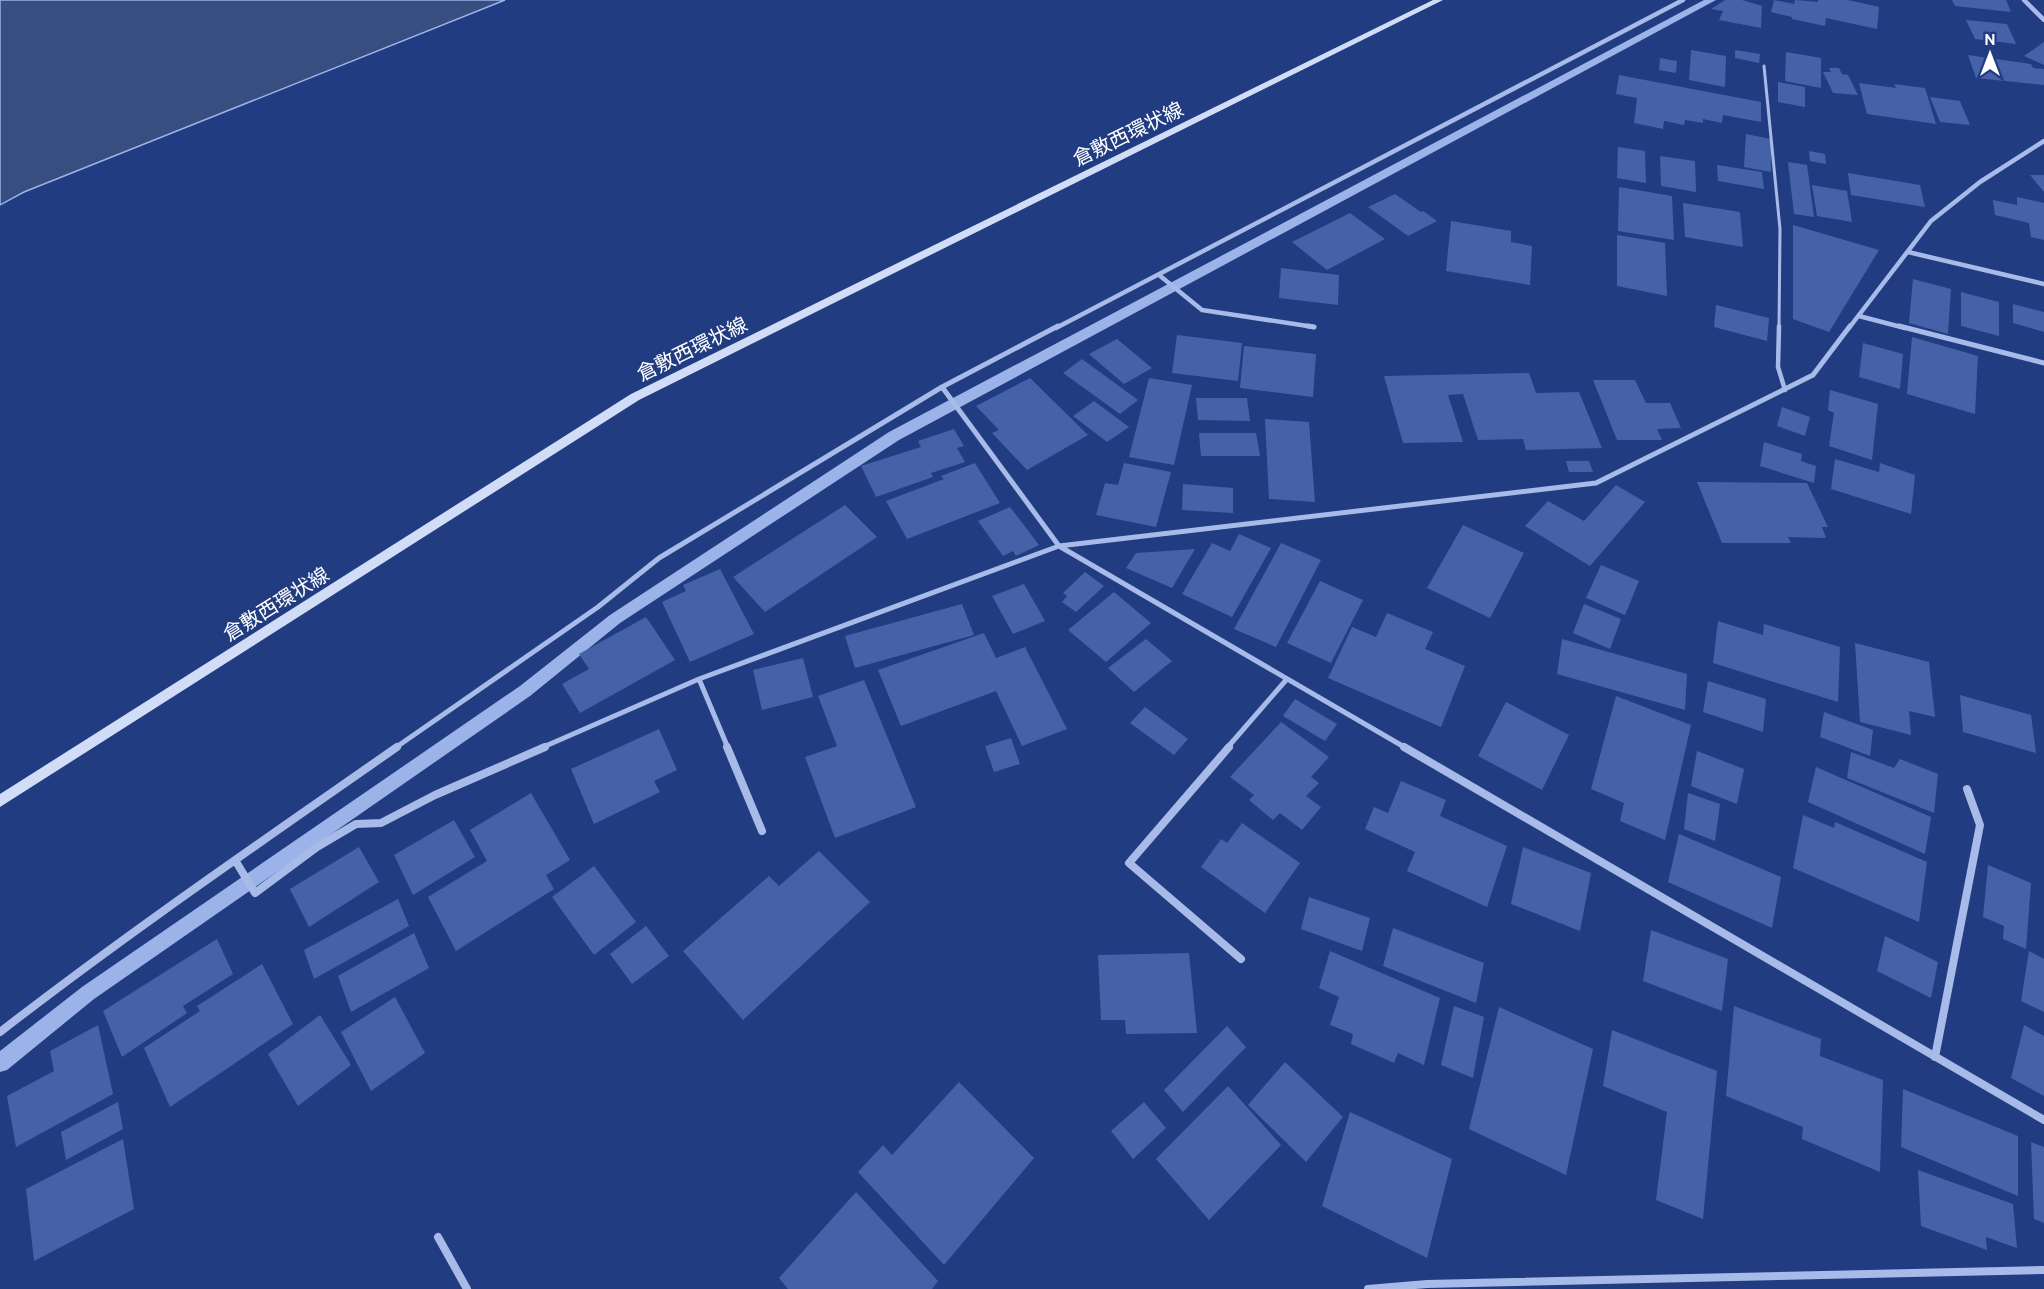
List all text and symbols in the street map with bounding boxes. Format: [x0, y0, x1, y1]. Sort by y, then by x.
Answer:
north arrow [1960, 24, 2020, 84]
text: N [1984, 30, 1996, 49]
street label: 倉敷西環状線 [1069, 97, 1187, 171]
street label: 倉敷西環状線 [633, 312, 751, 386]
street label: 倉敷西環状線 [219, 562, 333, 646]

